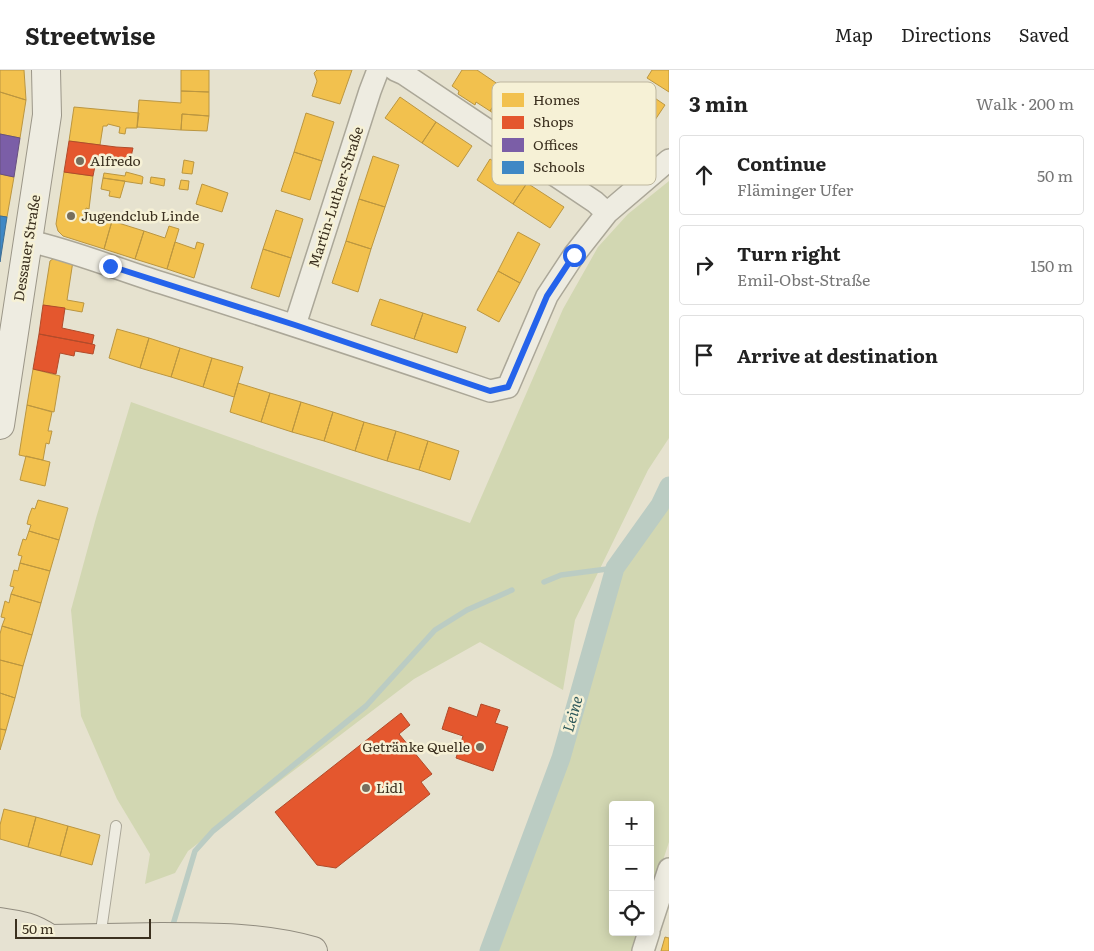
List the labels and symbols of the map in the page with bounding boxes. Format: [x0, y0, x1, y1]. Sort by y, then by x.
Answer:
legend [492, 82, 656, 185]
text: Homes [533, 89, 580, 109]
text: Shops [533, 111, 573, 131]
street label: Martin-Luther-Straße [303, 124, 367, 270]
text: Offices [533, 134, 578, 154]
place label: Alfredo [90, 150, 141, 170]
marker: Alfredo [74, 155, 86, 167]
text: Schools [533, 156, 585, 176]
street label: Dessauer Straße [8, 193, 44, 303]
place label: Jugendclub Linde [81, 205, 199, 225]
marker: Jugendclub Linde [65, 210, 77, 222]
route start [563, 244, 586, 267]
route end [99, 255, 122, 278]
water label: Leine [555, 693, 588, 734]
place label: Getränke Quelle [362, 736, 470, 756]
marker: Getränke Quelle [474, 741, 486, 753]
place label: Lidl [376, 777, 403, 797]
marker: Lidl [360, 782, 372, 794]
scale bar [15, 916, 151, 939]

